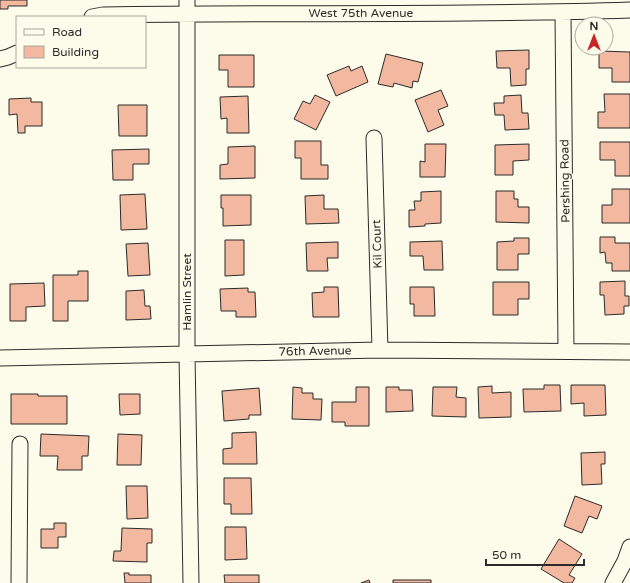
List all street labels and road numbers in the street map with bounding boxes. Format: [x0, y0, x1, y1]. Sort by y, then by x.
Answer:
street label: West 75th Avenue [309, 6, 414, 20]
street label: Pershing Road [557, 139, 573, 223]
street label: Kil Court [369, 219, 385, 269]
street label: Hamlin Street [180, 253, 194, 331]
street label: 76th Avenue [278, 343, 352, 359]

